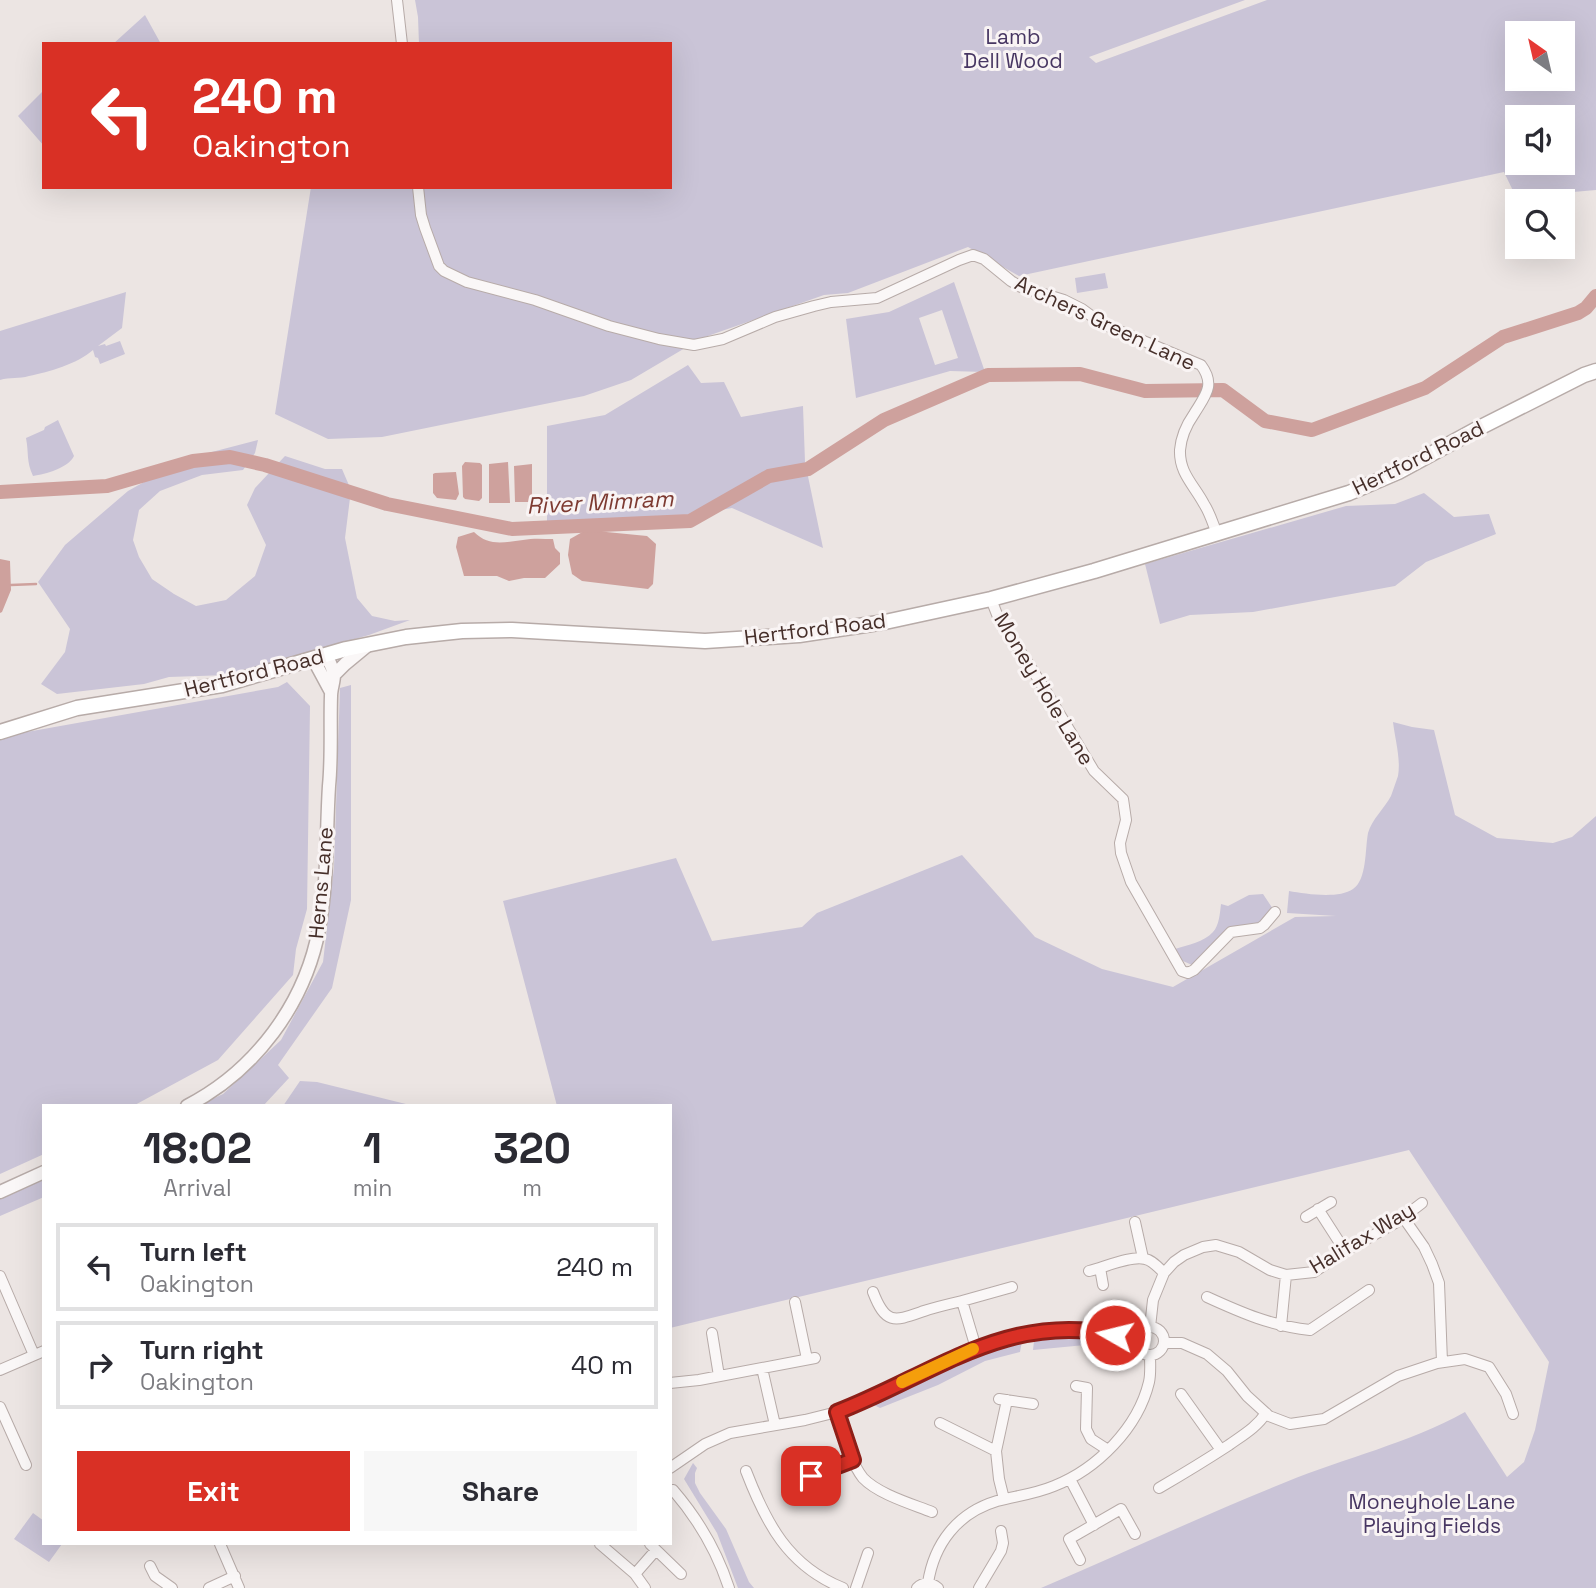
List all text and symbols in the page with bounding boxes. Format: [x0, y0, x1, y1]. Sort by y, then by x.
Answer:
north arrow [1505, 21, 1575, 91]
map controls [1505, 21, 1575, 259]
park label: Lamb Dell Wood [963, 23, 1063, 74]
text: 240 m [192, 65, 338, 127]
icon: left [77, 70, 168, 161]
button: sound [1505, 105, 1575, 175]
text: Oakington [192, 126, 351, 166]
button: search [1505, 189, 1575, 259]
street label: Archers Green Lane [1011, 269, 1200, 376]
street label: Hertford Road [1348, 414, 1488, 501]
water label: River Mimram [526, 483, 675, 521]
street label: Hertford Road [742, 606, 888, 651]
street label: Money Hole Lane [988, 608, 1101, 770]
street label: Hertford Road [181, 642, 326, 703]
street label: Herns Lane [302, 826, 339, 940]
text: 18:02 [143, 1122, 252, 1175]
text: 1 [363, 1122, 382, 1175]
text: 320 [493, 1122, 571, 1175]
text: Arrival [163, 1173, 232, 1203]
text: min [353, 1173, 392, 1203]
text: m [522, 1173, 542, 1203]
street label: Halifax Way [1304, 1196, 1419, 1279]
text: Turn left [140, 1235, 247, 1269]
icon: left [81, 1248, 119, 1286]
text: 240 m [556, 1250, 633, 1284]
text: Oakington [140, 1269, 254, 1299]
position arrow [1078, 1298, 1152, 1372]
text: Turn right [140, 1333, 264, 1367]
icon: right [81, 1346, 119, 1384]
text: 40 m [571, 1348, 633, 1382]
text: Oakington [140, 1367, 254, 1397]
pin [781, 1446, 841, 1506]
button: Exit [77, 1451, 350, 1531]
button: Share [364, 1451, 637, 1531]
icon: arrive [792, 1457, 830, 1495]
park label: Moneyhole Lane Playing Fields [1349, 1488, 1515, 1539]

